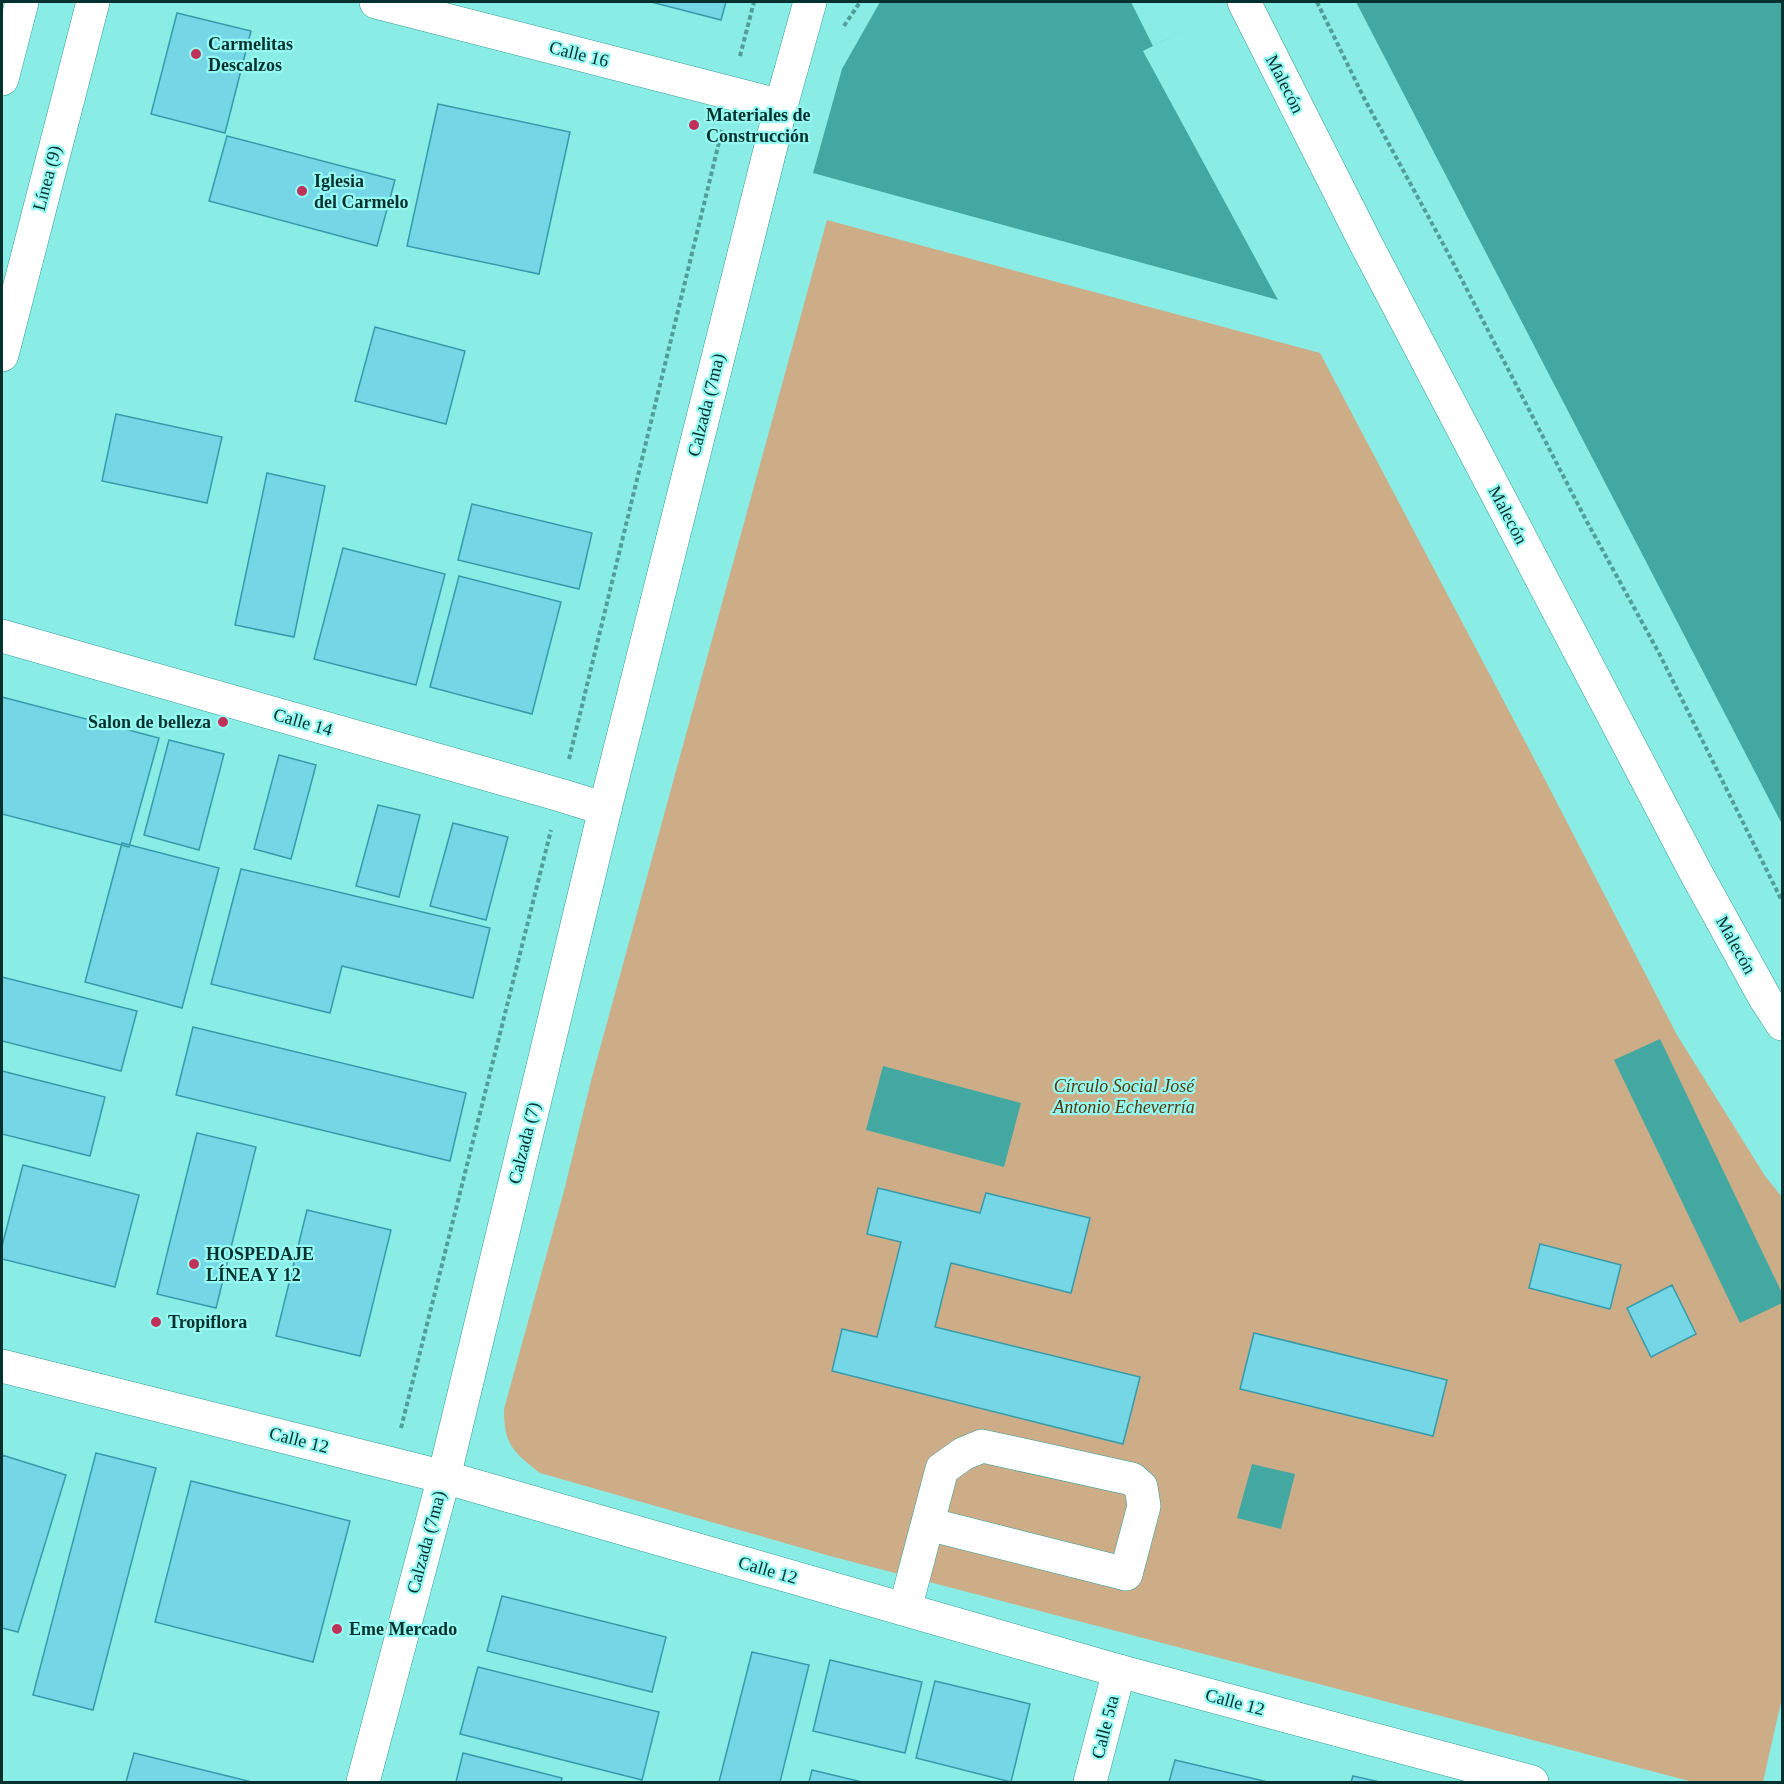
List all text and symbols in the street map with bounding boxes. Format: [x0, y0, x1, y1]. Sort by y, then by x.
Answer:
place label: Carmelitas Descalzos [208, 34, 293, 75]
street label: Calle 16 [547, 37, 611, 71]
marker: Carmelitas Descalzos [189, 47, 203, 61]
street label: Malecón [1262, 51, 1308, 117]
place label: Materiales de Construcción [706, 105, 810, 146]
marker: Materiales de Construcción [687, 118, 701, 132]
street label: Línea (9) [29, 143, 66, 213]
place label: Iglesia del Carmelo [314, 171, 408, 212]
marker: Iglesia del Carmelo [295, 184, 309, 198]
street label: Calzada (7ma) [684, 351, 729, 459]
street label: Malecón [1484, 482, 1532, 548]
street label: Calle 14 [271, 704, 335, 740]
place label: Salon de belleza [88, 712, 211, 732]
marker: Salon de belleza [216, 715, 230, 729]
street label: Malecón [1712, 913, 1760, 977]
park label: Círculo Social José Antonio Echeverría [1052, 1076, 1195, 1117]
street label: Calzada (7) [504, 1100, 545, 1186]
place label: HOSPEDAJE LÍNEA Y 12 [206, 1244, 314, 1285]
marker: HOSPEDAJE LÍNEA Y 12 [187, 1257, 201, 1271]
place label: Tropiflora [168, 1312, 247, 1332]
marker: Tropiflora [149, 1315, 163, 1329]
street label: Calle 12 [267, 1423, 331, 1457]
street label: Calzada (7ma) [403, 1488, 450, 1596]
street label: Calle 12 [736, 1552, 800, 1588]
place label: Eme Mercado [349, 1619, 457, 1639]
marker: Eme Mercado [330, 1622, 344, 1636]
street label: Calle 12 [1203, 1685, 1267, 1719]
street label: Calle 5ta [1087, 1693, 1123, 1761]

